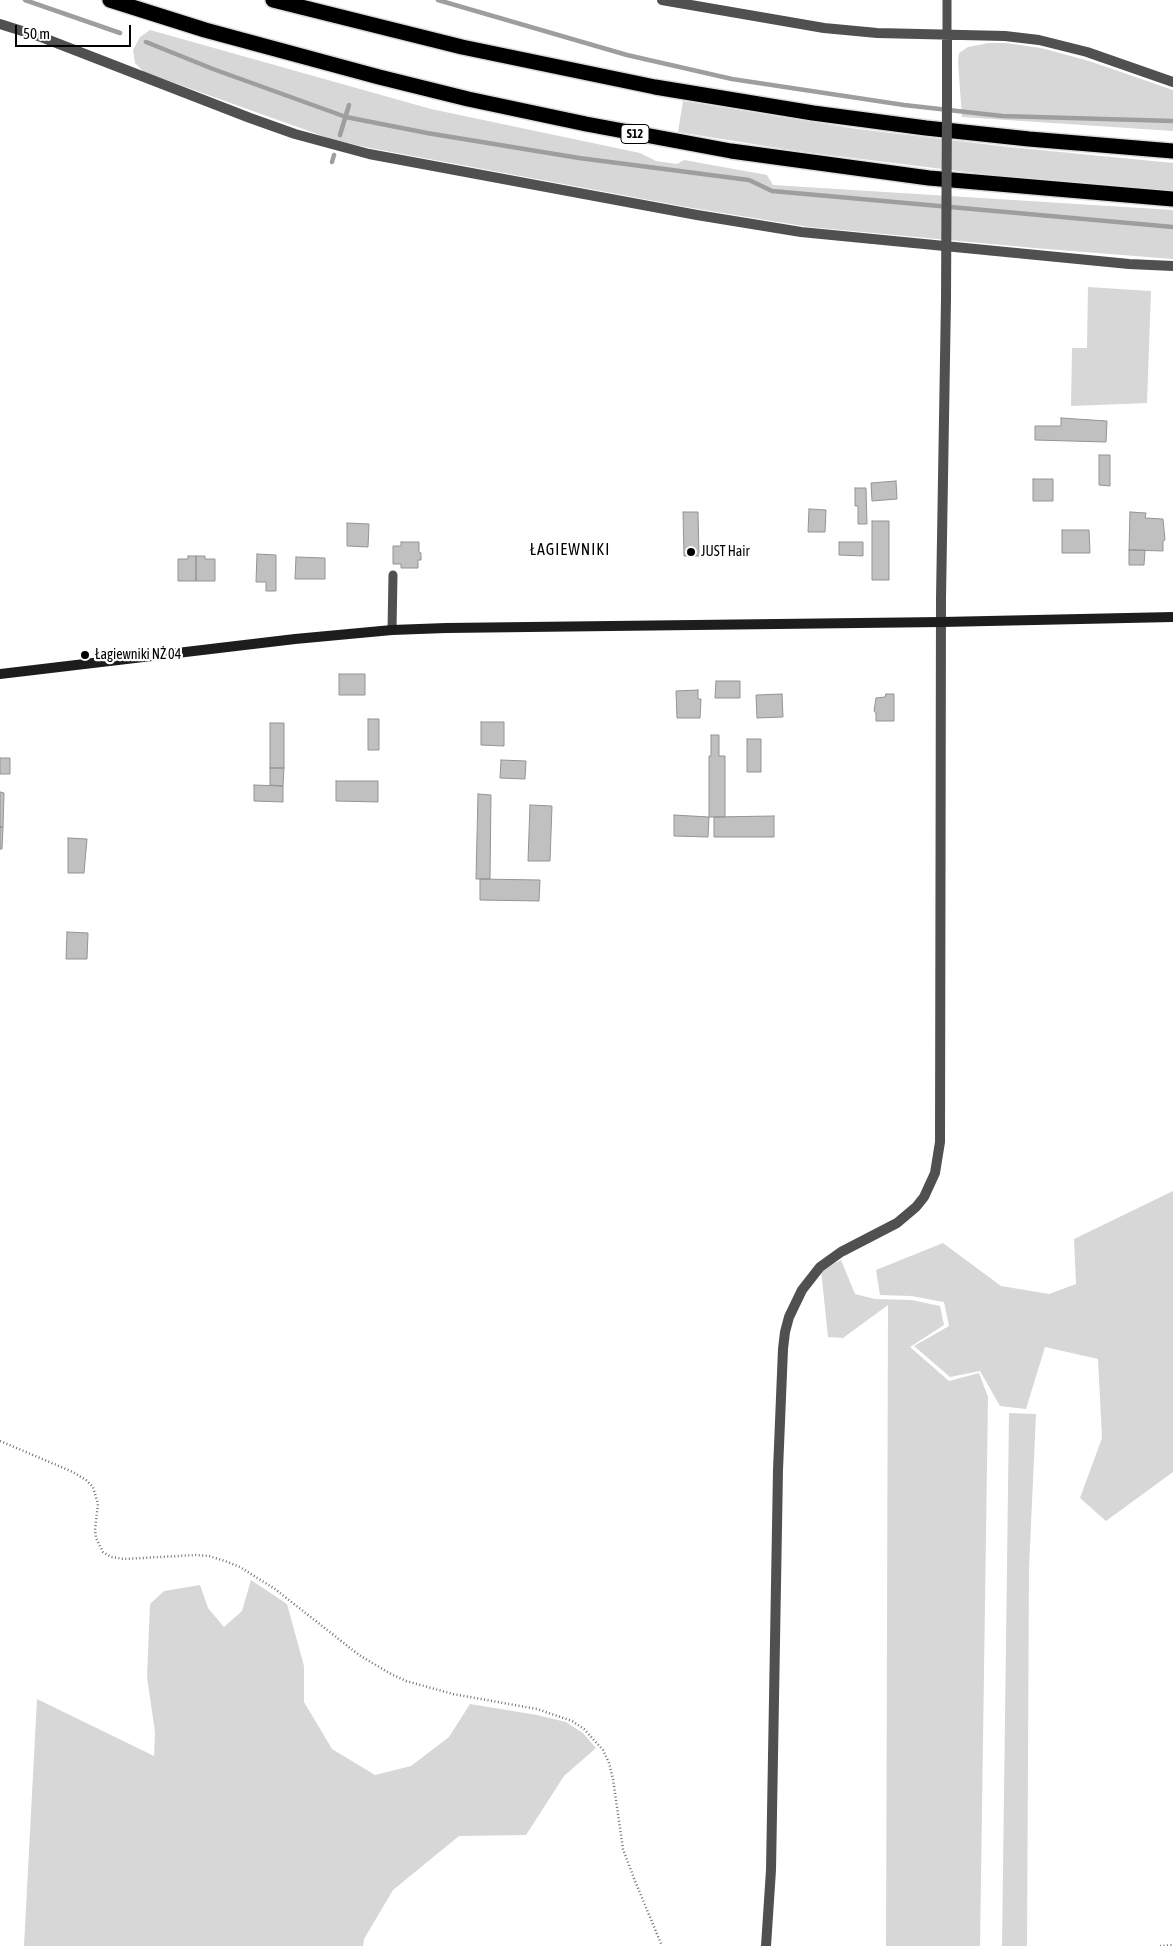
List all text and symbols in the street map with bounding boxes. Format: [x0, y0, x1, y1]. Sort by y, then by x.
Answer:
scale bar [18, 15, 134, 47]
text: 50 m [23, 25, 50, 42]
road number: S12 [621, 125, 649, 144]
district label: ŁAGIEWNIKI [529, 540, 611, 560]
place label: JUST Hair [701, 544, 750, 560]
marker: JUST Hair [685, 546, 697, 558]
place label: Łagiewniki NŻ 04 [95, 647, 181, 663]
marker: Łagiewniki NŻ 04 [79, 649, 91, 661]

